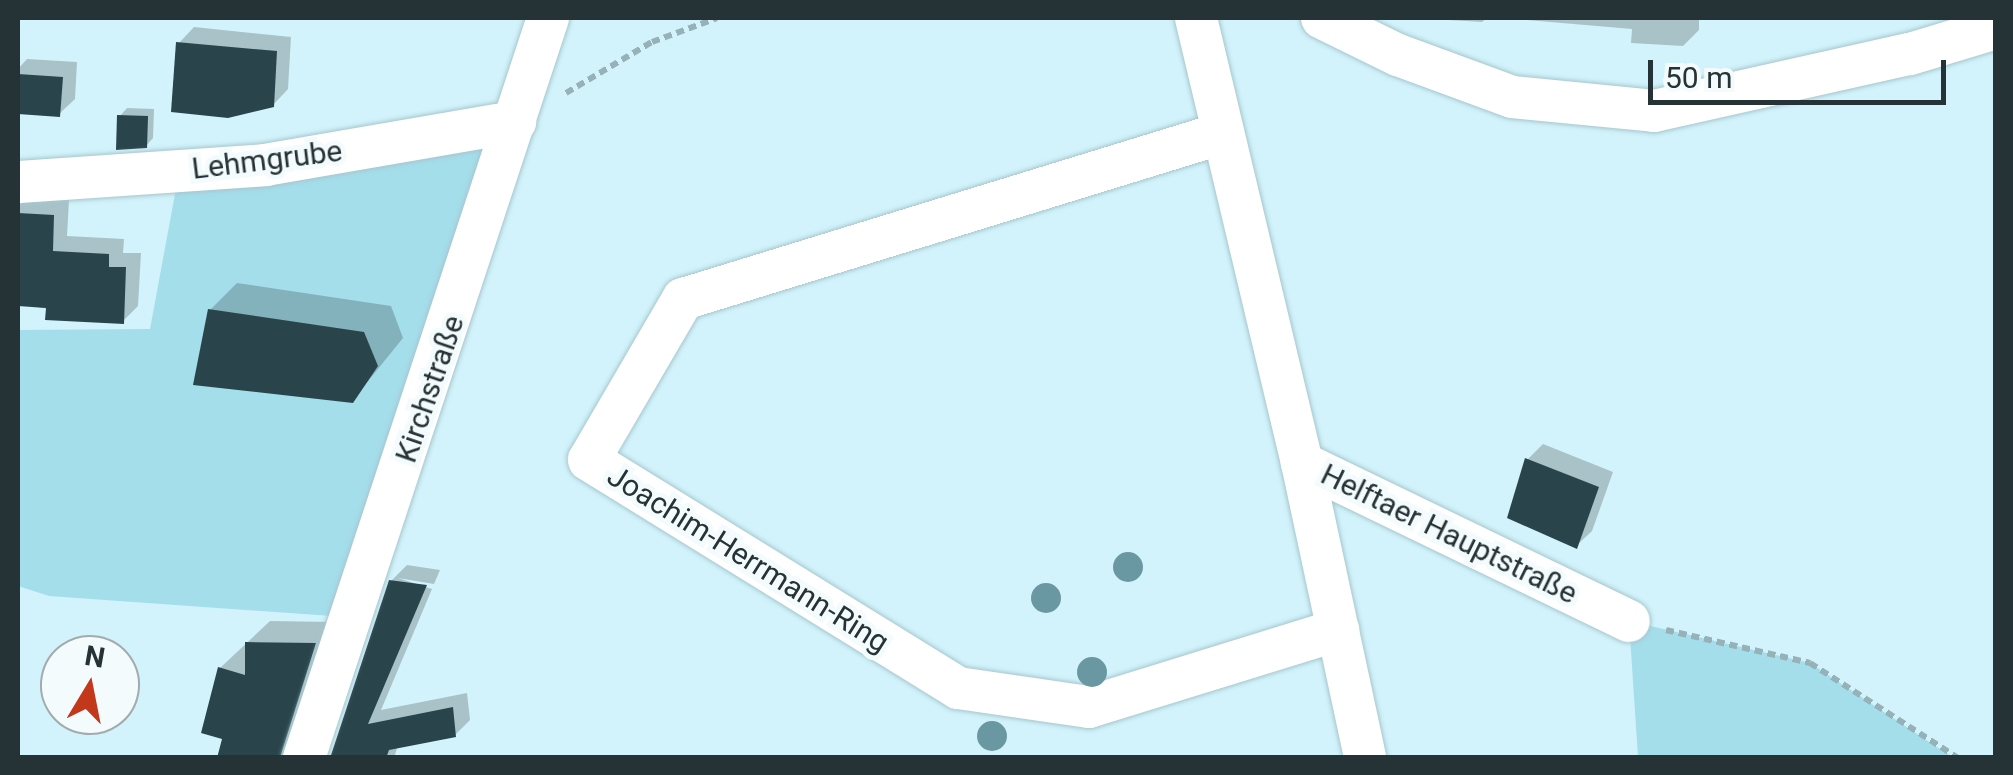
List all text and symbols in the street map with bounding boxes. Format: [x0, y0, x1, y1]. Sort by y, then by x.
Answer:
scale bar [1653, 40, 1950, 102]
text: 50 m [1665, 60, 1732, 95]
street label: Lehmgrube [190, 133, 344, 187]
street label: Kirchstraße [388, 311, 472, 467]
street label: Helftaer Hauptstraße [1315, 456, 1583, 612]
street label: Joachim-Herrmann-Ring [601, 458, 895, 660]
north arrow [40, 635, 140, 735]
text: N [82, 639, 108, 675]

